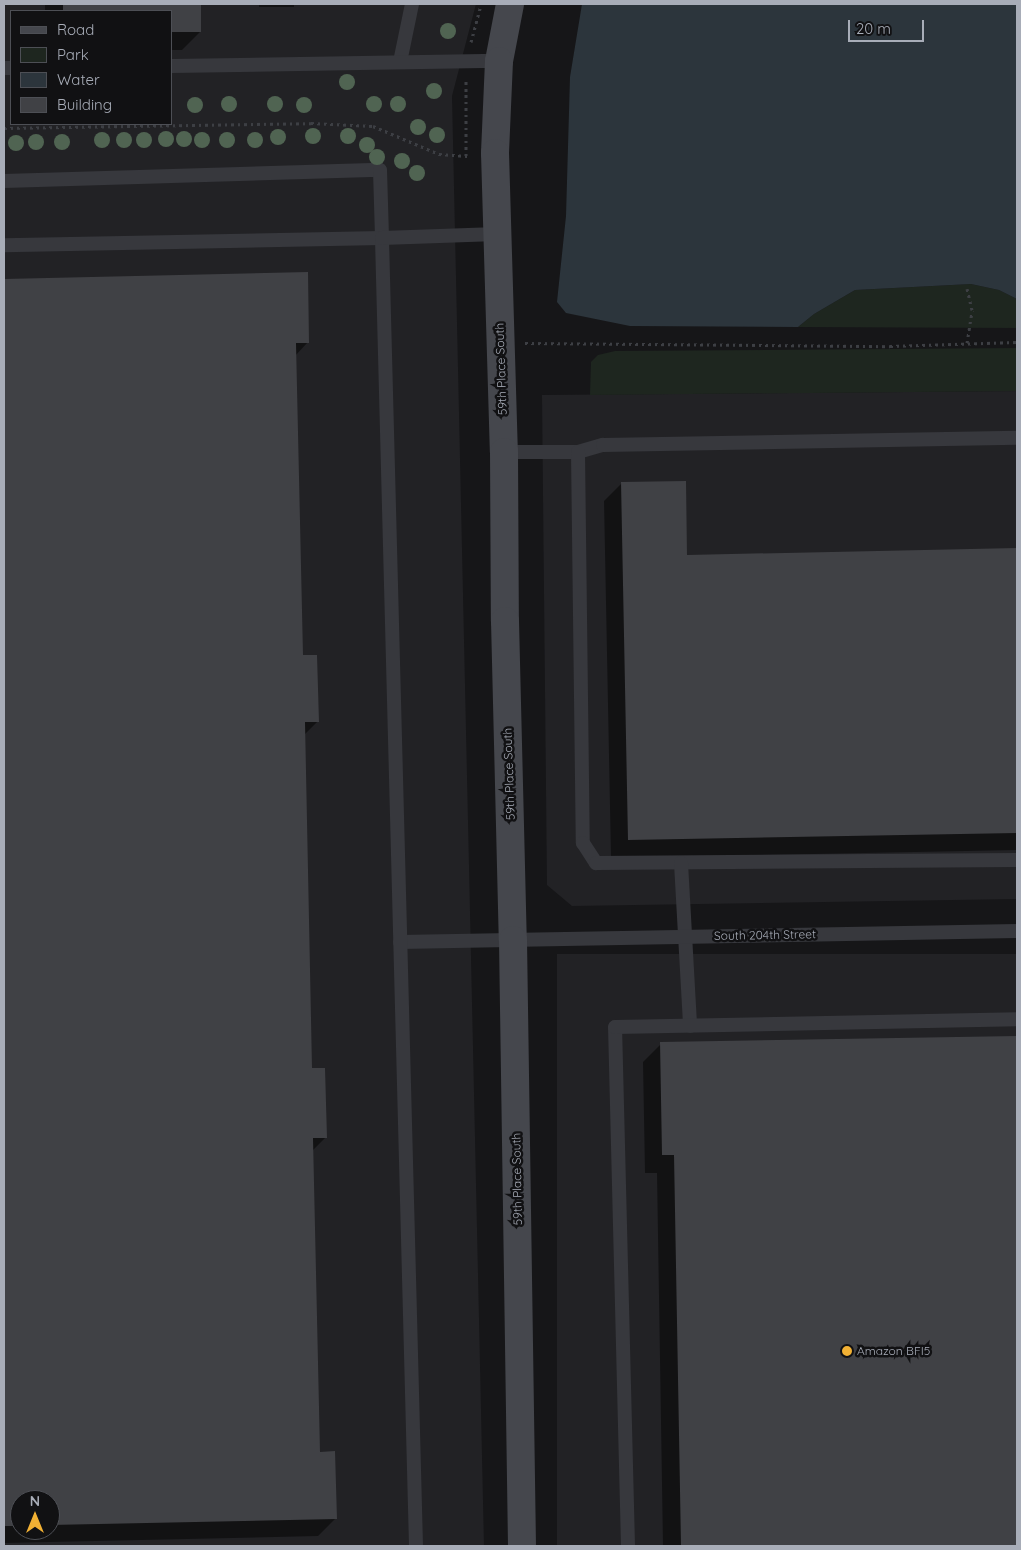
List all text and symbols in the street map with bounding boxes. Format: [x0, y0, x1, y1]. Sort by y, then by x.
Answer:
legend [10, 10, 172, 125]
scale bar [851, 10, 927, 42]
text: 20 m [856, 19, 891, 38]
text: Road [57, 20, 94, 39]
text: Park [57, 45, 89, 64]
text: Water [57, 70, 100, 89]
text: Building [57, 95, 112, 114]
street label: 59th Place South [492, 322, 510, 416]
street label: 59th Place South [500, 727, 518, 821]
street label: South 204th Street [714, 927, 816, 943]
street label: 59th Place South [509, 1133, 525, 1225]
place label: Amazon BFI5 [857, 1344, 930, 1358]
marker: Amazon BFI5 [841, 1345, 853, 1357]
north arrow [10, 1490, 60, 1540]
text: N [30, 1492, 40, 1510]

